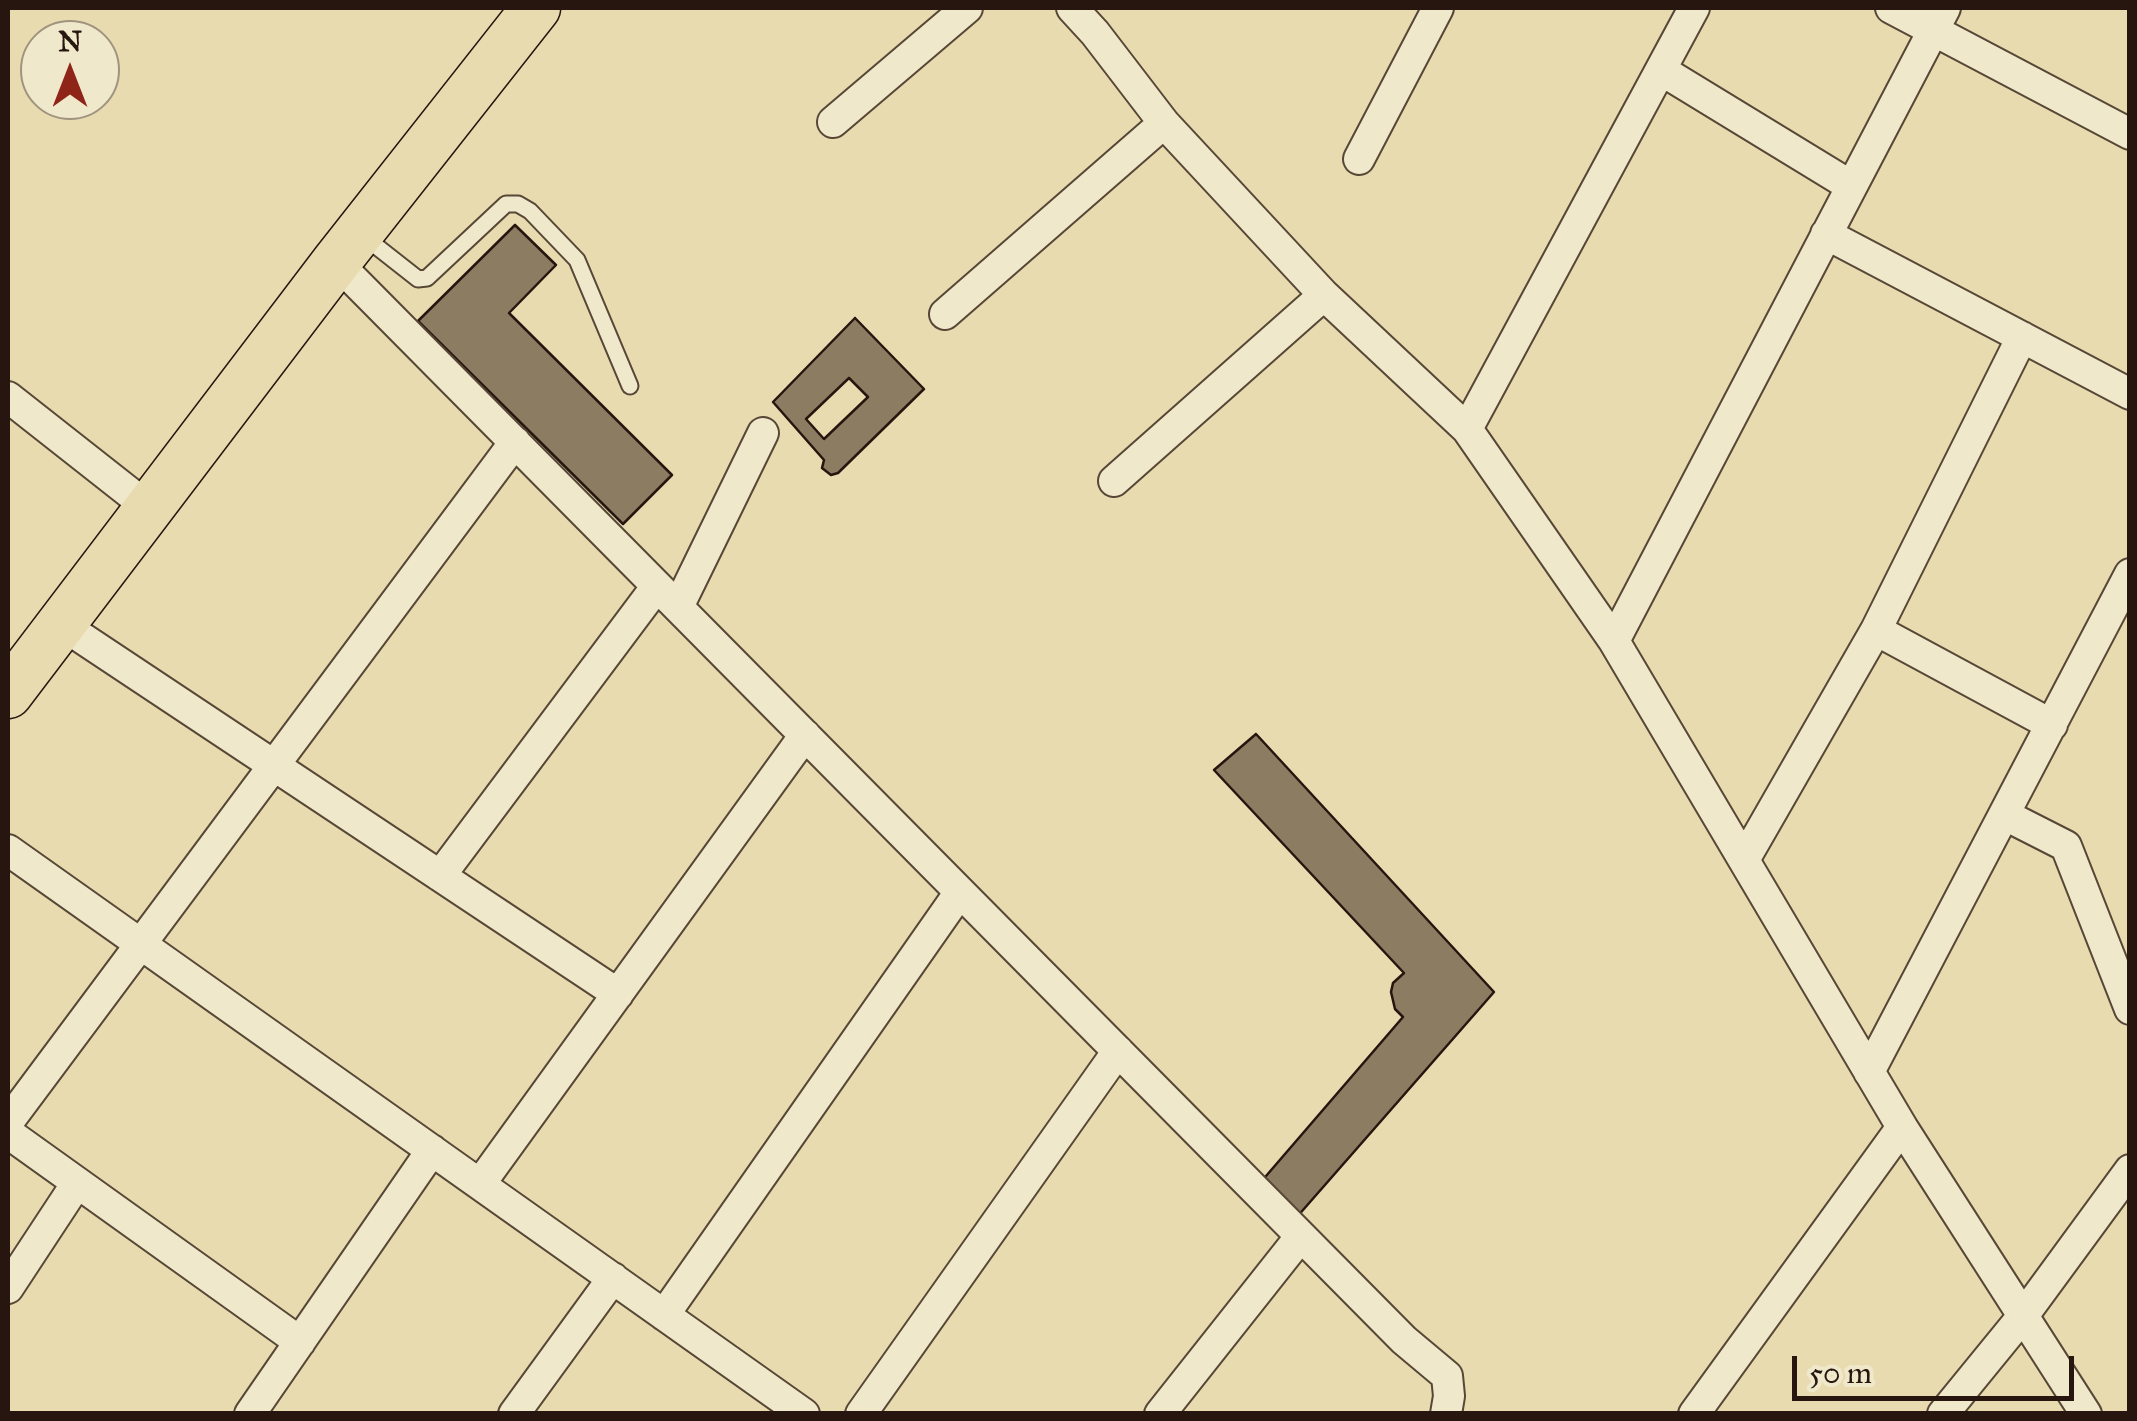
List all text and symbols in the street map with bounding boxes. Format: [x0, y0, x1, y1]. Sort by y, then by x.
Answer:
north arrow [20, 20, 120, 120]
text: N [58, 24, 82, 59]
scale bar [1797, 1336, 2080, 1398]
text: 50 m [1809, 1355, 1872, 1391]

